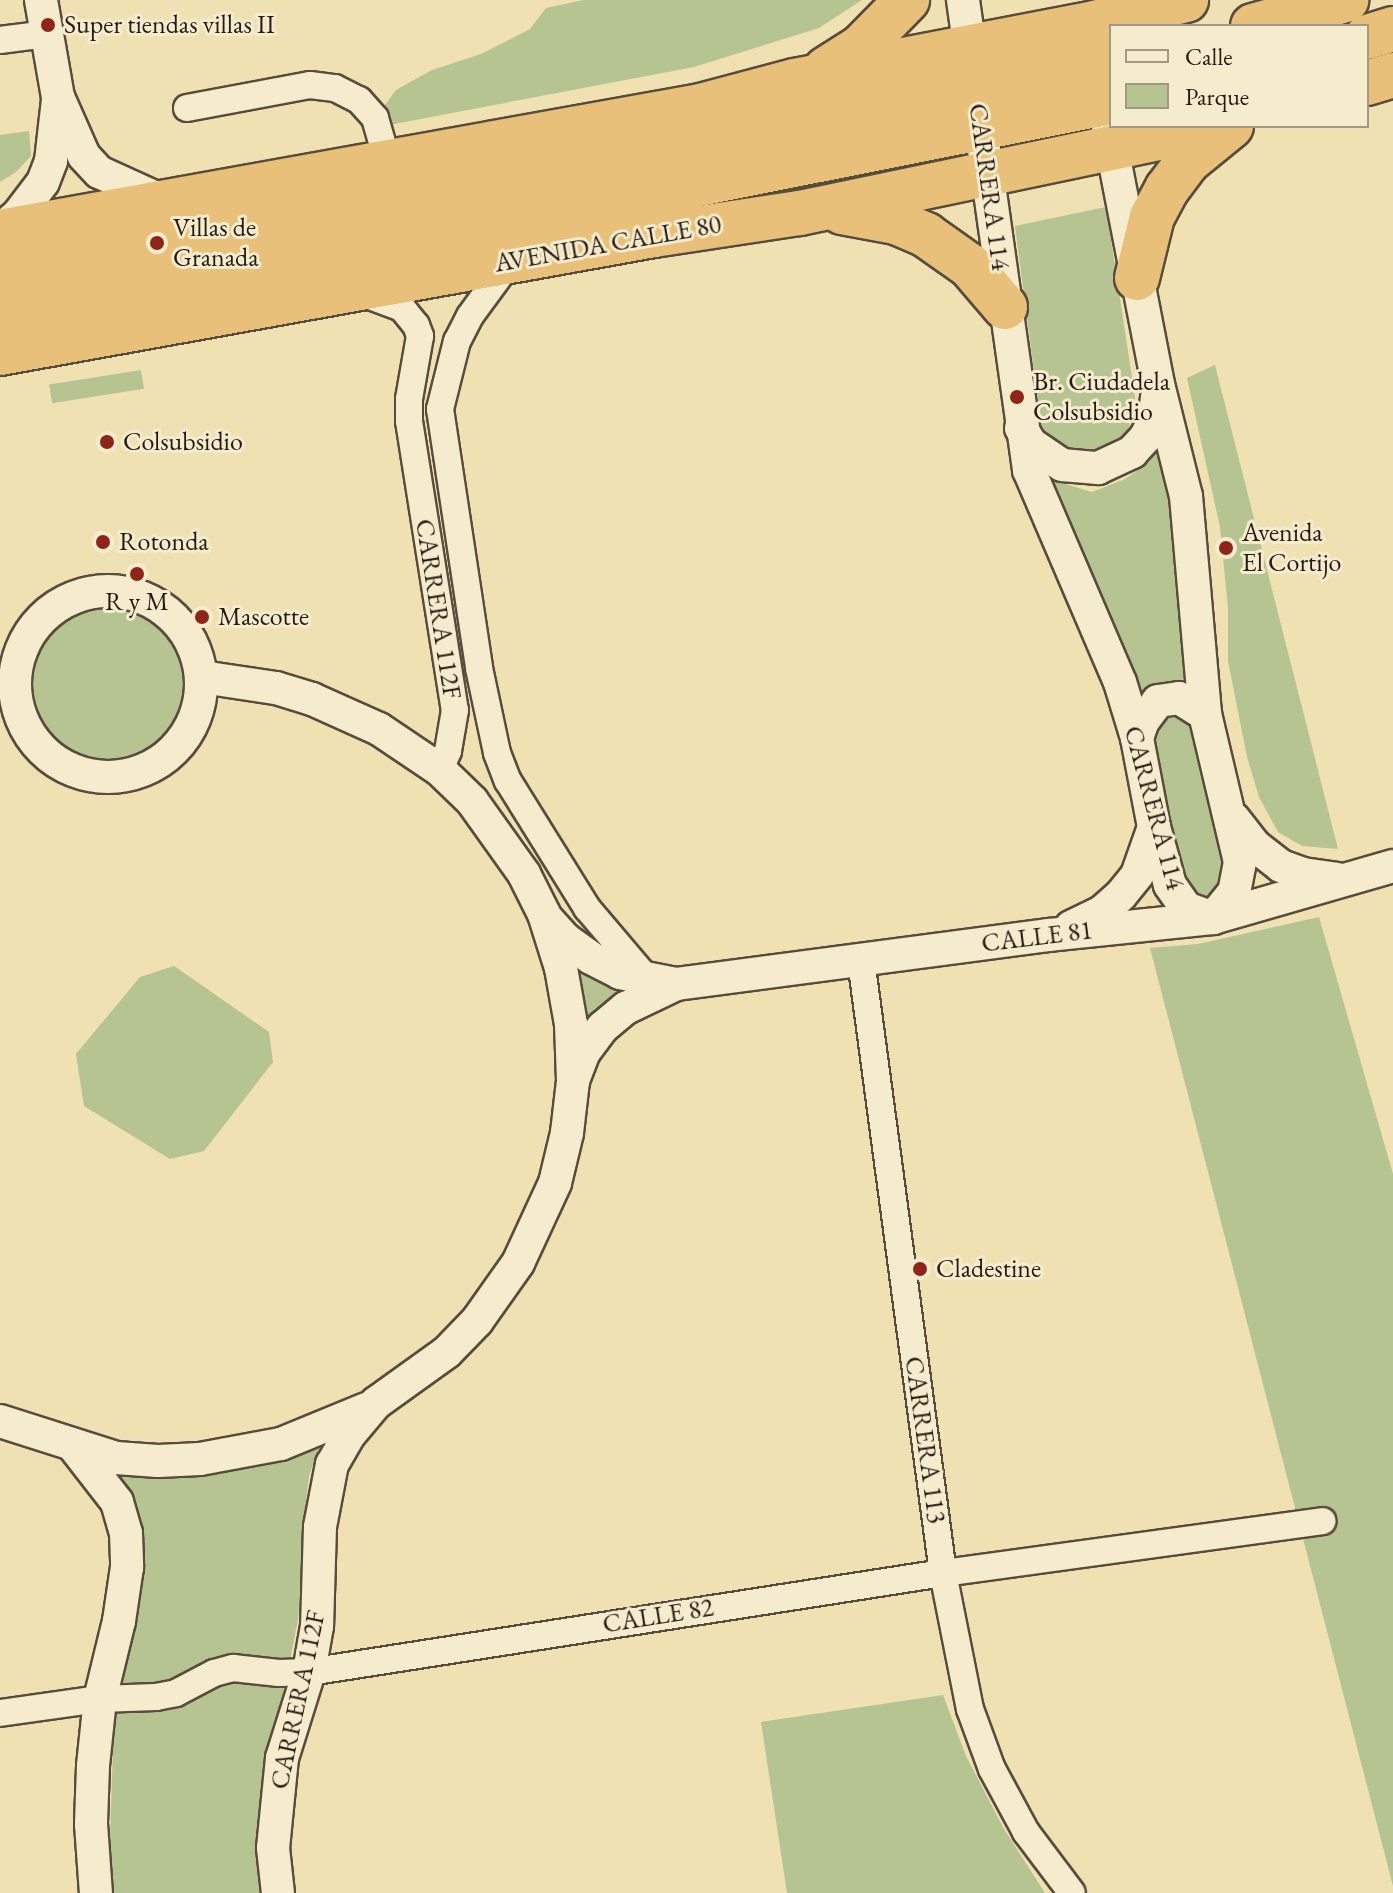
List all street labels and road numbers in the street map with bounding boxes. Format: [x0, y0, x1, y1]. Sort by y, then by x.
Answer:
street label: CARRERA 114 [962, 101, 1016, 273]
street label: AVENIDA CALLE 80 [492, 209, 724, 279]
street label: CARRERA 112F [408, 517, 468, 701]
street label: CARRERA 114 [1117, 723, 1191, 893]
street label: CALLE 81 [980, 915, 1094, 959]
street label: CARRERA 113 [898, 1354, 952, 1526]
street label: CALLE 82 [600, 1592, 716, 1640]
street label: CARRERA 112F [264, 1608, 332, 1792]

